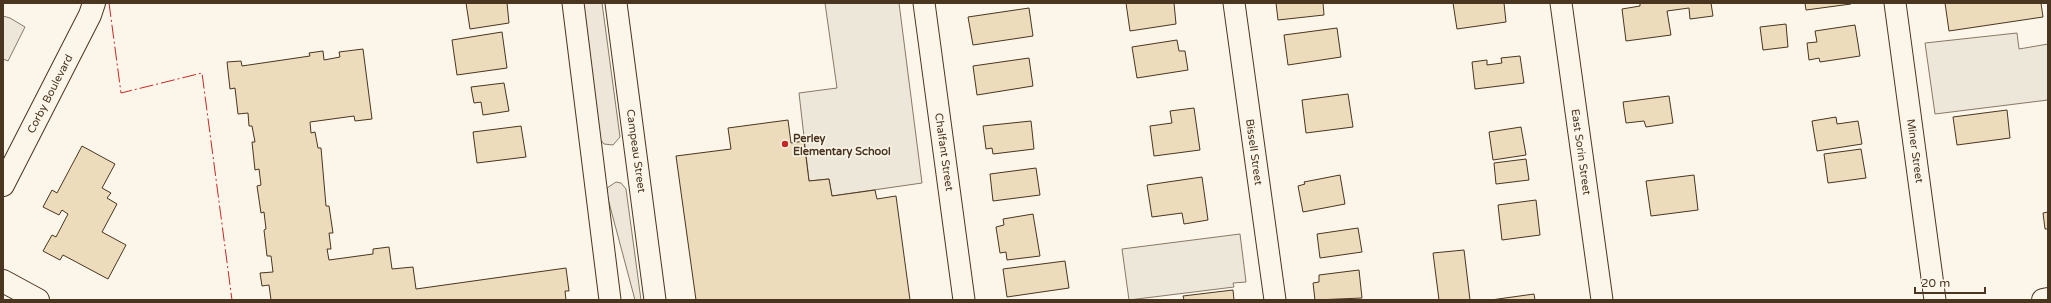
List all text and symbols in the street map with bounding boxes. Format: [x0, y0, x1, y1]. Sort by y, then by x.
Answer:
street label: Corby Boulevard [25, 52, 76, 136]
street label: Campeau Street [624, 108, 648, 194]
street label: East Sorin Street [1569, 108, 1593, 196]
street label: Chalfant Street [932, 112, 956, 192]
street label: Bissell Street [1243, 118, 1265, 186]
street label: Miner Street [1904, 118, 1926, 184]
place label: Perley Elementary School [793, 132, 891, 159]
marker: Perley Elementary School [780, 139, 790, 149]
scale bar [1915, 269, 1985, 295]
text: 20 m [1921, 276, 1950, 290]

